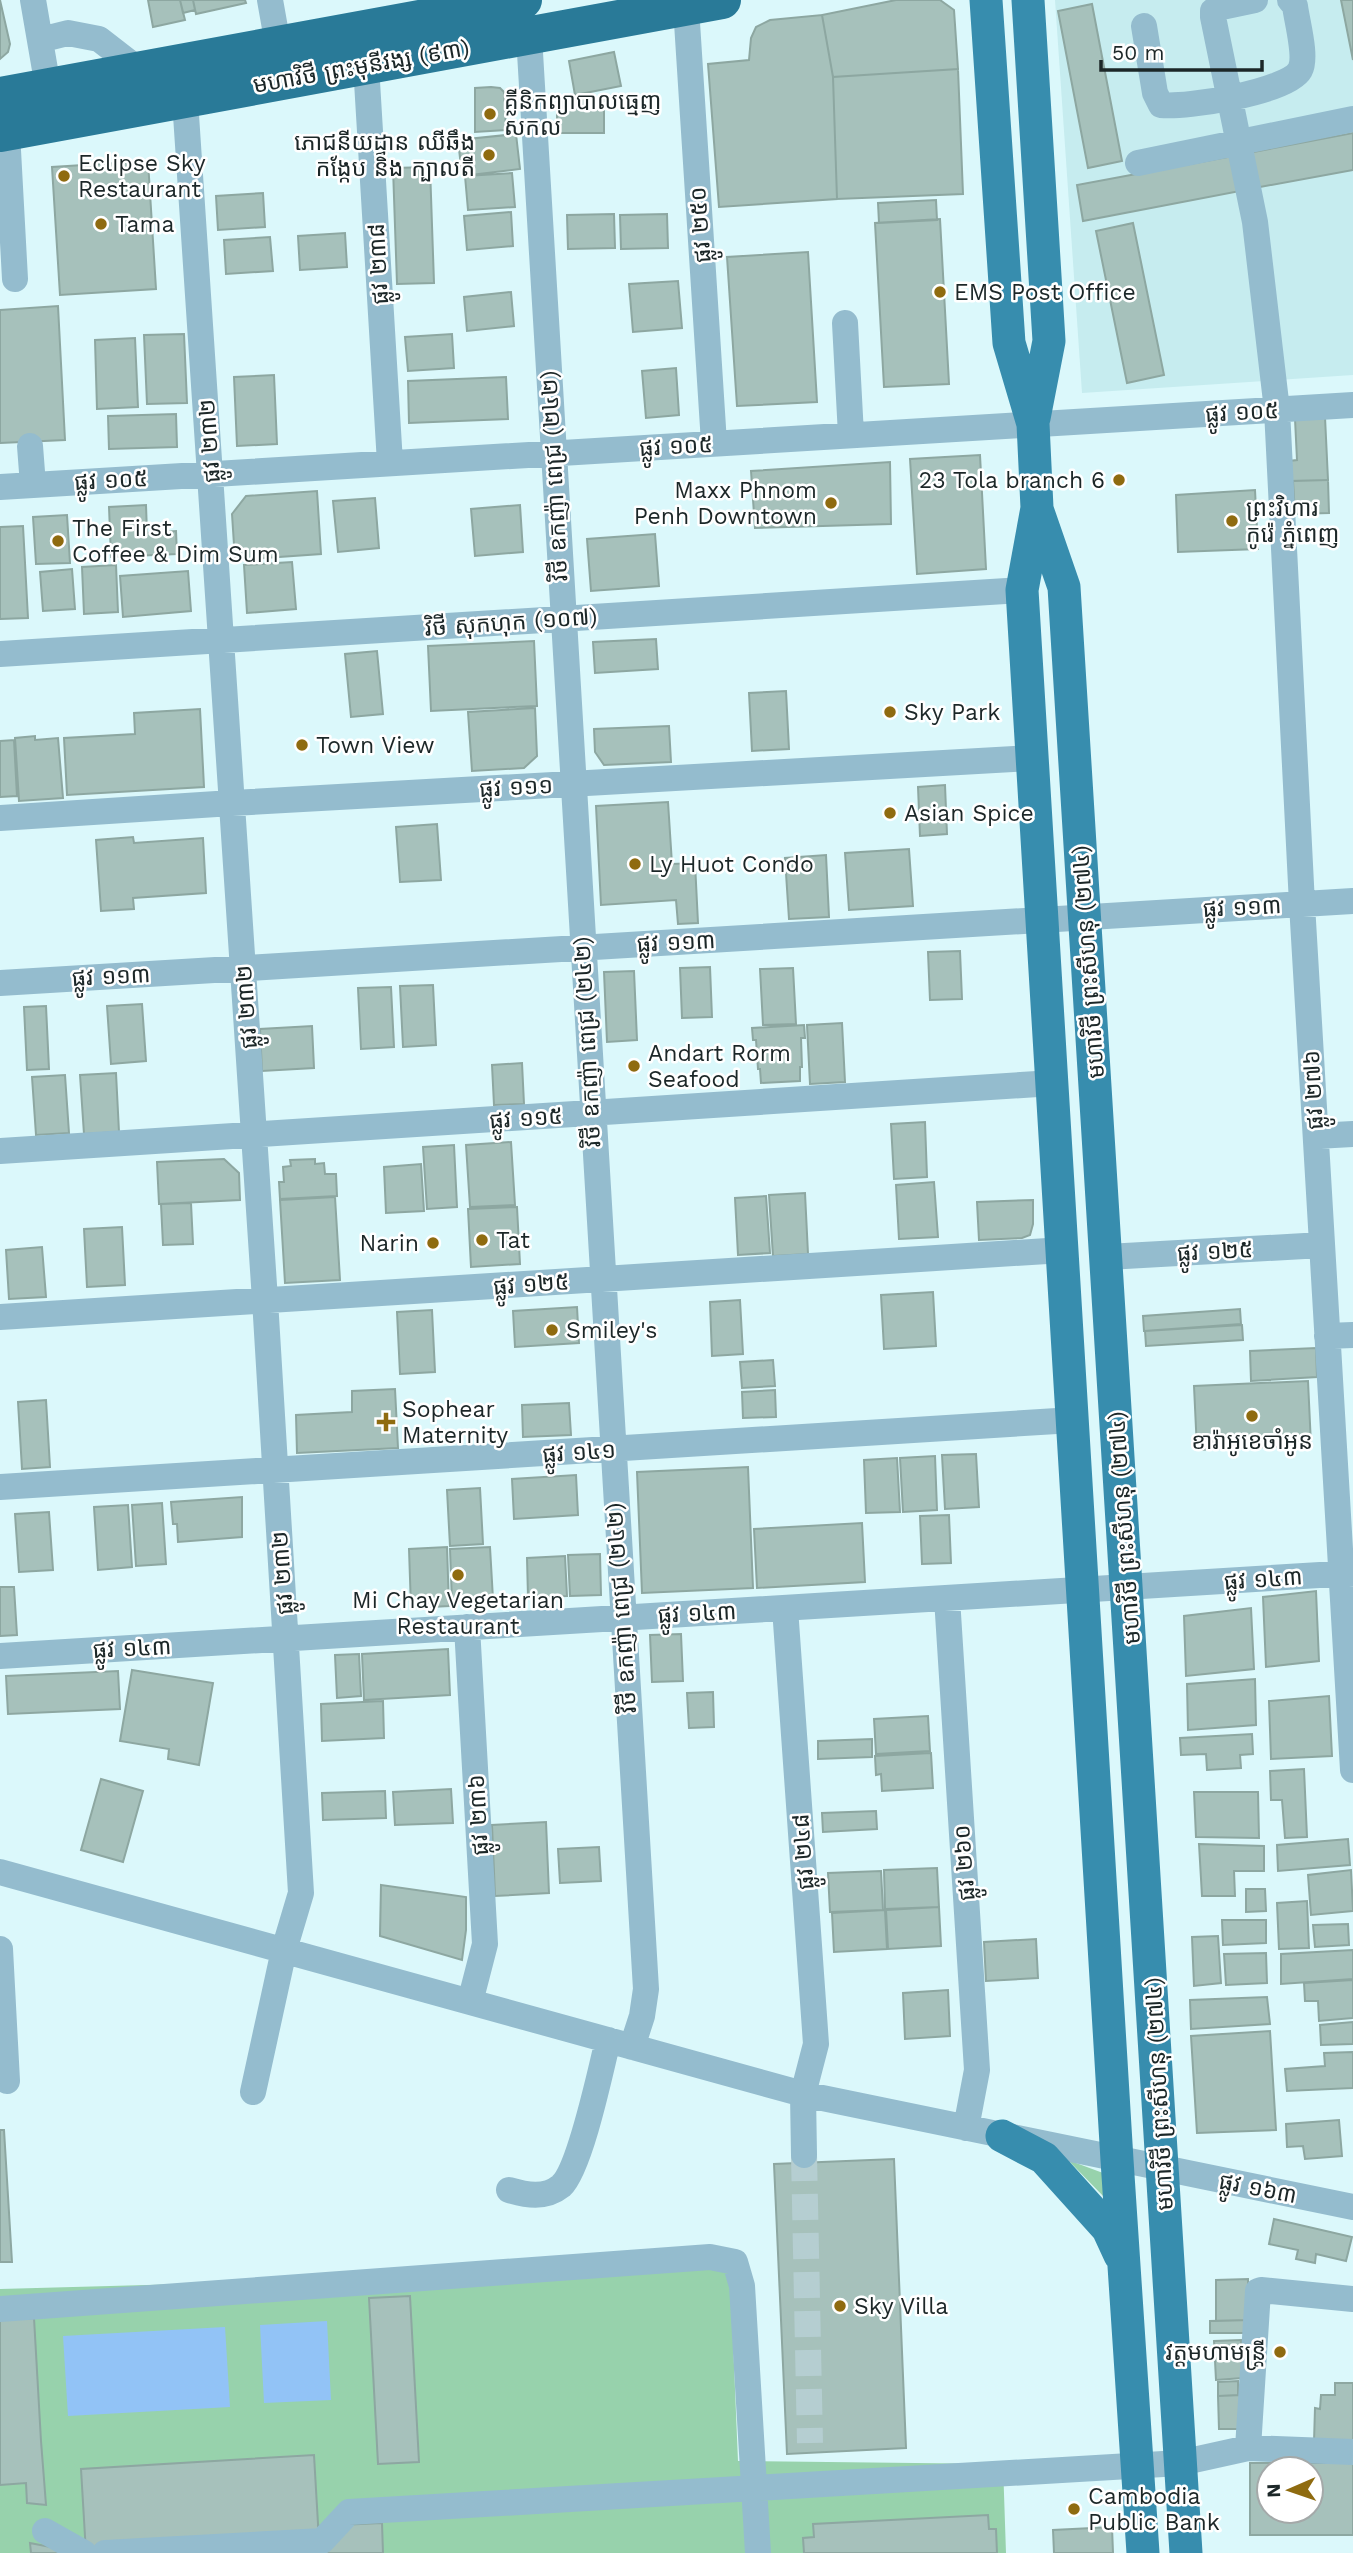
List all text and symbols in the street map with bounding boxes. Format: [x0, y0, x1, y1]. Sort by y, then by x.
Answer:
scale bar [1101, 28, 1262, 72]
street label: មហាវិថី ព្រះមុនីវង្ស (៩៣) [251, 32, 471, 99]
text: 50 m [1112, 40, 1164, 65]
place label: គ្លីនិកព្យាបាលធ្មេញ សកល [504, 88, 661, 141]
marker: គ្លីនិកព្យាបាលធ្មេញ សកល [482, 106, 498, 122]
place label: ភោជនីយដ្ធាន ឈីឆឹង កង្កែប និង ក្បាលតី [294, 128, 475, 183]
marker: ភោជនីយដ្ធាន ឈីឆឹង កង្កែប និង ក្បាលតី [481, 147, 497, 163]
place label: Eclipse Sky Restaurant [78, 150, 206, 203]
marker: Eclipse Sky Restaurant [56, 168, 72, 184]
street label: ផ្លូវ ២៥០ [684, 185, 724, 264]
place label: Tama [115, 211, 175, 238]
marker: Tama [93, 216, 109, 232]
street label: ផ្លូវ ២៣៨ [363, 222, 402, 305]
place label: EMS Post Office [954, 279, 1136, 306]
marker: EMS Post Office [932, 284, 948, 300]
street label: វិថី ឧកញ៉ា ពេជ្រ (២៤២) [534, 370, 574, 582]
street label: ផ្លូវ ២៣២ [193, 397, 234, 484]
street label: ផ្លូវ ១០៥ [1204, 397, 1280, 436]
street label: ផ្លូវ ១០៥ [638, 431, 714, 470]
street label: ផ្លូវ ១០៥ [73, 465, 149, 504]
place label: 23 Tola branch 6 [919, 467, 1105, 494]
marker: 23 Tola branch 6 [1111, 472, 1127, 488]
place label: Maxx Phnom Penh Downtown [634, 477, 817, 530]
place label: ព្រះវិហារ កូរ៉េ ភ្នំពេញ [1246, 494, 1339, 550]
marker: Maxx Phnom Penh Downtown [823, 495, 839, 511]
marker: ព្រះវិហារ កូរ៉េ ភ្នំពេញ [1224, 513, 1240, 529]
place label: The First Coffee & Dim Sum [72, 515, 279, 568]
marker: The First Coffee & Dim Sum [50, 533, 66, 549]
street label: វិថី សុកហុក (១០៧) [424, 601, 598, 643]
place label: Sky Park [904, 699, 1000, 726]
marker: Sky Park [882, 704, 898, 720]
place label: Town View [316, 732, 435, 759]
marker: Town View [294, 737, 310, 753]
street label: ផ្លូវ ១១១ [478, 772, 554, 811]
place label: Asian Spice [904, 800, 1034, 827]
marker: Asian Spice [882, 805, 898, 821]
street label: មហាវិថី ព្រះសីហនុ (២៧៤) [1065, 844, 1111, 1080]
place label: Ly Huot Condo [649, 851, 814, 878]
marker: Ly Huot Condo [627, 856, 643, 872]
street label: ផ្លូវ ១១៣ [1202, 892, 1283, 931]
street label: ផ្លូវ ១១៣ [636, 927, 717, 966]
street label: វិថី ឧកញ៉ា ពេជ្រ (២៤២) [567, 936, 607, 1148]
street label: ផ្លូវ ១១៣ [71, 961, 152, 1000]
street label: ផ្លូវ ២៣២ [230, 963, 271, 1050]
place label: Andart Rorm Seafood [648, 1040, 791, 1093]
street label: ផ្លូវ ២៧៦ [1298, 1049, 1337, 1131]
marker: Andart Rorm Seafood [626, 1058, 642, 1074]
street label: ផ្លូវ ១១៥ [488, 1102, 564, 1142]
place label: Tat [496, 1227, 530, 1254]
place label: Narin [359, 1230, 419, 1257]
marker: Tat [474, 1232, 490, 1248]
marker: Narin [425, 1235, 441, 1251]
street label: ផ្លូវ ១២៥ [1176, 1236, 1254, 1275]
street label: ផ្លូវ ១២៥ [492, 1268, 571, 1308]
place label: Smiley's [566, 1317, 658, 1344]
marker: Smiley's [544, 1322, 560, 1338]
place label: Sophear Maternity [402, 1396, 508, 1449]
marker: ខារ៉ាអូខេចាំអូន [1244, 1408, 1260, 1424]
street label: មហាវិថី ព្រះសីហនុ (២៧៤) [1101, 1410, 1147, 1646]
marker: Sophear Maternity [376, 1412, 396, 1432]
place label: ខារ៉ាអូខេចាំអូន [1191, 1427, 1313, 1457]
street label: ផ្លូវ ១៤១ [541, 1436, 617, 1476]
street label: វិថី ឧកញ៉ា ពេជ្រ (២៤២) [599, 1502, 642, 1714]
street label: ផ្លូវ ២៣២ [266, 1529, 307, 1616]
street label: ផ្លូវ ១៤៣ [1223, 1563, 1304, 1604]
marker: Mi Chay Vegetarian Restaurant [450, 1567, 466, 1583]
place label: Mi Chay Vegetarian Restaurant [352, 1587, 564, 1640]
street label: ផ្លូវ ១៤៣ [657, 1598, 738, 1637]
street label: ផ្លូវ ១៤៣ [92, 1633, 173, 1672]
street label: ផ្លូវ ២៣៦ [463, 1773, 502, 1856]
street label: ផ្លូវ ២៤៨ [787, 1812, 827, 1891]
street label: ផ្លូវ ២៦០ [948, 1823, 988, 1902]
street label: មហាវិថី ព្រះសីហនុ (២៧៤) [1138, 1977, 1180, 2211]
street label: ផ្លូវ ១៦៣ [1215, 2168, 1299, 2217]
place label: Sky Villa [854, 2293, 948, 2320]
marker: Sky Villa [832, 2298, 848, 2314]
place label: វត្តមហាមន្រ្តី [1166, 2339, 1266, 2371]
marker: វត្តមហាមន្រ្តី [1272, 2344, 1288, 2360]
north arrow [1255, 2455, 1325, 2525]
place label: Cambodia Public Bank [1088, 2483, 1220, 2536]
text: N [1262, 2483, 1285, 2498]
marker: Cambodia Public Bank [1066, 2501, 1082, 2517]

